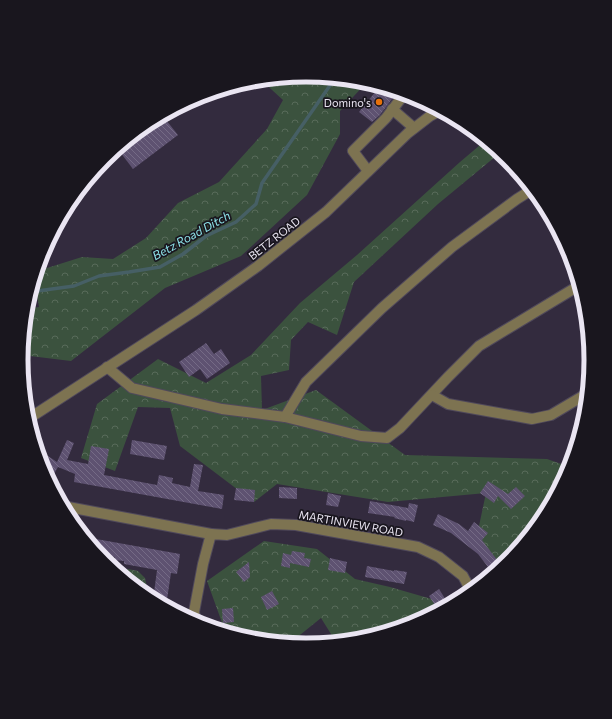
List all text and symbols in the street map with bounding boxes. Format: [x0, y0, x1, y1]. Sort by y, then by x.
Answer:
place label: Domino's [324, 96, 371, 109]
marker: Domino's [374, 97, 384, 107]
water label: Betz Road Ditch [150, 208, 233, 262]
street label: BETZ ROAD [246, 214, 302, 262]
street label: MARTINVIEW ROAD [298, 507, 404, 539]

